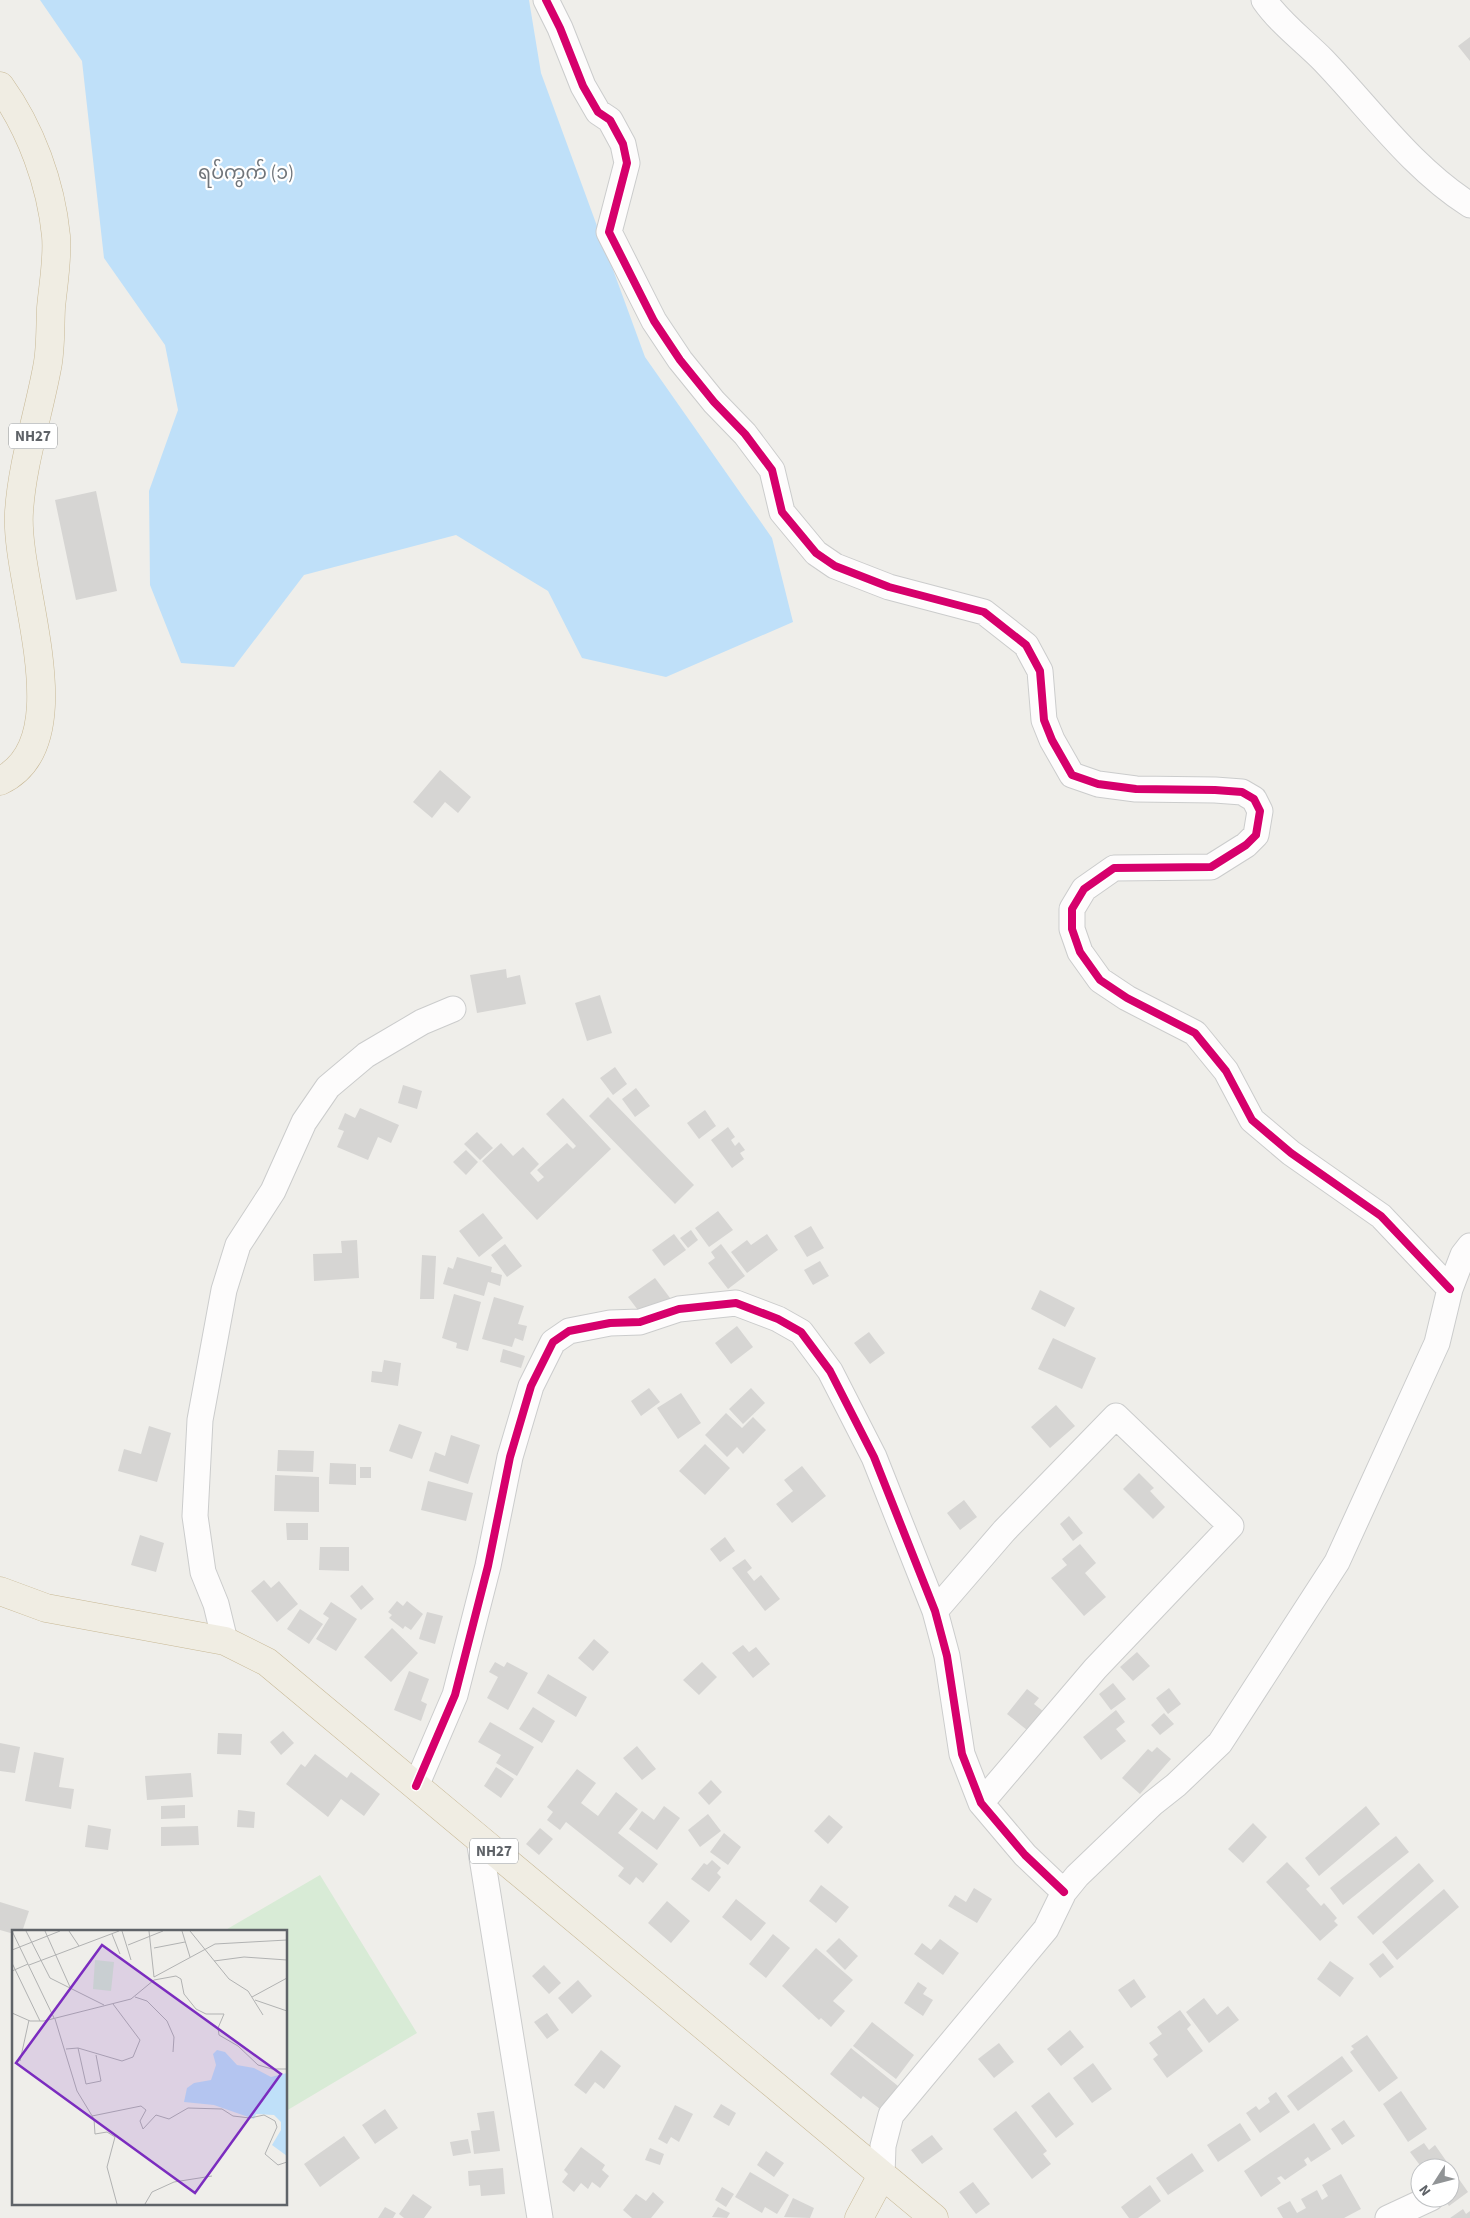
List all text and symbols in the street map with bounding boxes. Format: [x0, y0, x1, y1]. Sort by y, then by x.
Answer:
district label: ရပ်ကွက် (၁) [198, 158, 294, 188]
road number: NH27 [9, 424, 57, 448]
road number: NH27 [470, 1838, 518, 1864]
inset map [12, 1930, 288, 2206]
north arrow [1410, 2158, 1460, 2208]
text: N [1414, 2180, 1436, 2200]

